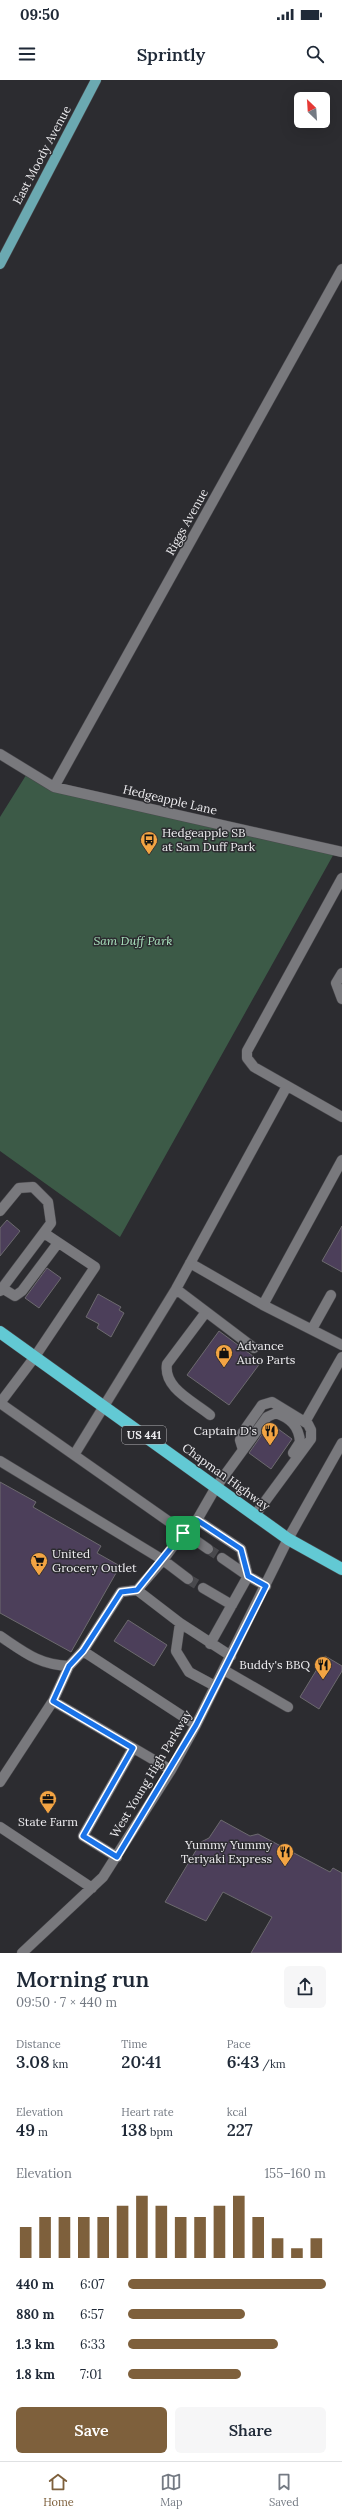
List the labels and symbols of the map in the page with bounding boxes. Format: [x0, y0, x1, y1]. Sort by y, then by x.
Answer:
north arrow [294, 92, 330, 128]
street label: East Moody Avenue [9, 103, 74, 207]
street label: Riggs Avenue [162, 485, 211, 558]
street label: Hedgeapple Lane [121, 781, 219, 818]
place label: Hedgeapple SB at Sam Duff Park [162, 825, 256, 854]
bus stop icon: Hedgeapple SB at Sam Duff Park [139, 830, 159, 855]
park label: Sam Duff Park [93, 933, 173, 948]
place label: Advance Auto Parts [236, 1338, 296, 1367]
shop icon: Advance Auto Parts [214, 1343, 234, 1368]
restaurant icon: Captain D's [260, 1421, 280, 1446]
place label: Captain D's [194, 1423, 257, 1438]
road number: US 441 [122, 1426, 166, 1444]
street label: Chapman Highway [179, 1440, 274, 1514]
pin [166, 1516, 200, 1550]
place label: United Grocery Outlet [52, 1546, 137, 1575]
supermarket icon: United Grocery Outlet [29, 1551, 49, 1576]
restaurant icon: Buddy's BBQ [313, 1655, 333, 1680]
place label: Buddy's BBQ [239, 1657, 310, 1672]
street label: West Young High Parkway [107, 1707, 195, 1840]
office icon: State Farm [38, 1789, 58, 1814]
place label: State Farm [18, 1814, 78, 1829]
place label: Yummy Yummy Teriyaki Express [181, 1837, 273, 1866]
restaurant icon: Yummy Yummy Teriyaki Express [275, 1842, 295, 1867]

